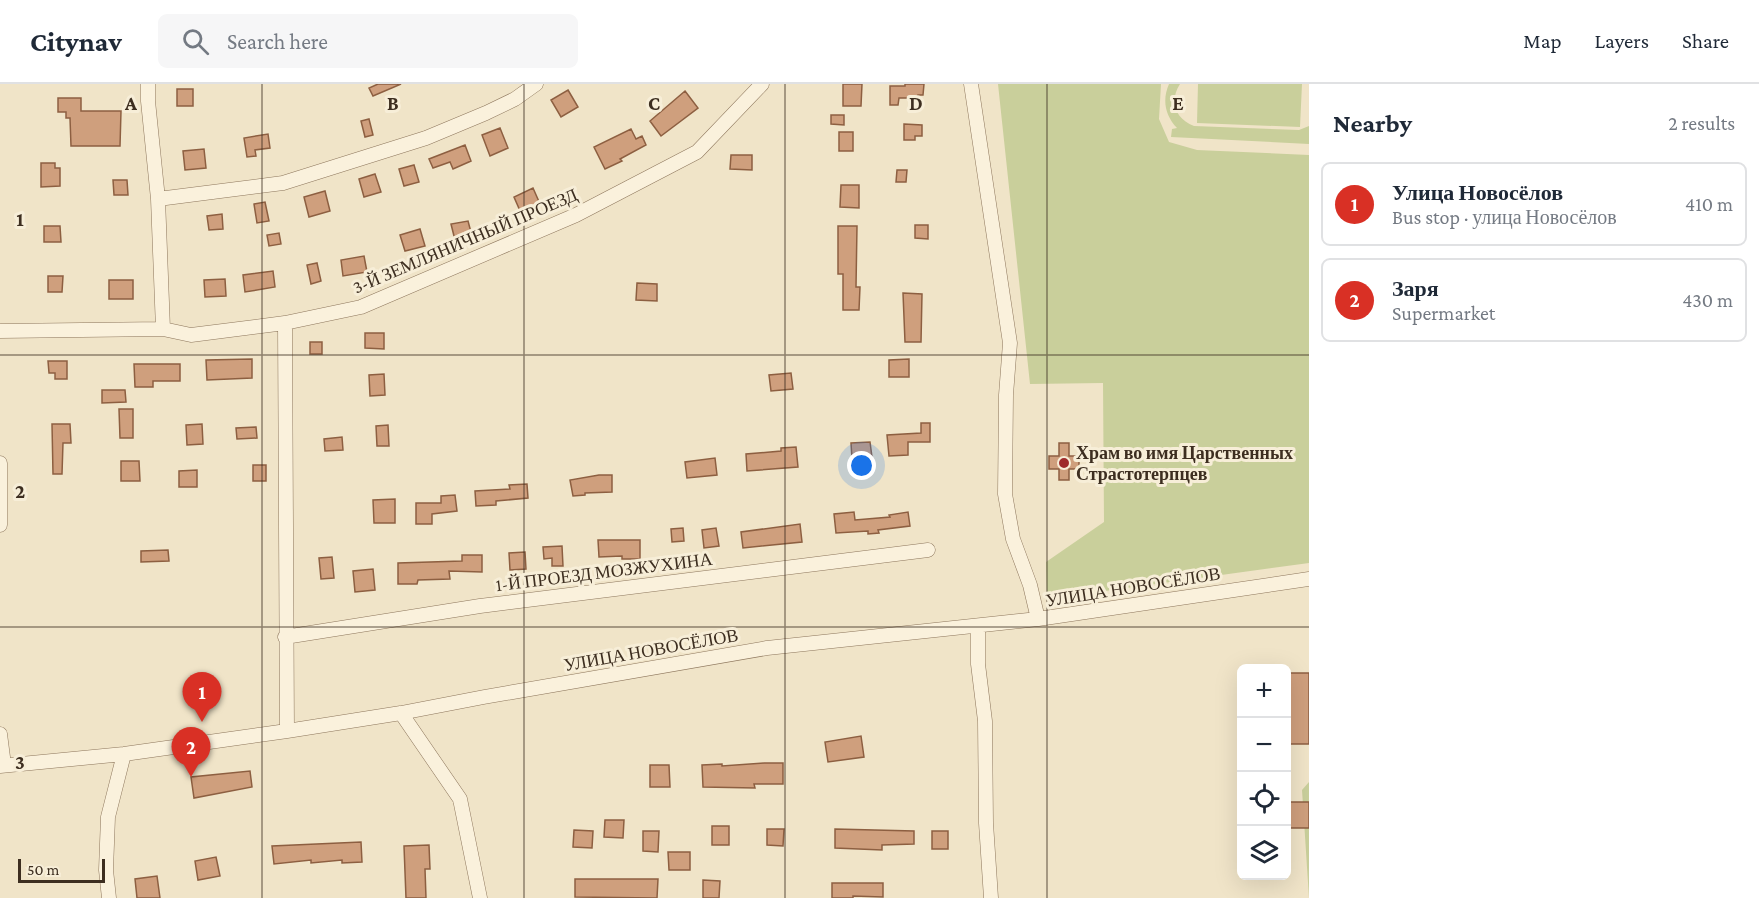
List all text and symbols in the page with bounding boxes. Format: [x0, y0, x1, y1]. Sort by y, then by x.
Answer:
search box [158, 14, 578, 68]
icon: search [179, 25, 212, 58]
text: Citynav [30, 26, 122, 57]
text: Search here [227, 29, 328, 54]
text: Map [1523, 29, 1562, 53]
text: Layers [1595, 29, 1649, 53]
text: Share [1682, 29, 1729, 53]
text: A [124, 92, 138, 114]
text: B [387, 92, 399, 114]
text: C [648, 92, 660, 114]
text: D [909, 92, 923, 114]
text: E [1172, 92, 1184, 114]
text: Nearby [1333, 109, 1412, 138]
text: 2 results [1668, 112, 1735, 134]
text: Улица Новосёлов [1392, 180, 1563, 205]
street label: 3-Й ЗЕМЛЯНИЧНЫЙ ПРОЕЗД [350, 184, 580, 298]
text: 1 [1351, 193, 1358, 215]
text: 410 m [1685, 193, 1733, 215]
text: Bus stop · улица Новосёлов [1392, 206, 1617, 228]
text: 1 [16, 208, 24, 230]
text: Заря [1392, 276, 1439, 301]
text: 2 [1349, 289, 1360, 311]
text: 430 m [1682, 289, 1733, 311]
text: Supermarket [1392, 302, 1495, 324]
place label: Храм во имя Царственных Страстотерпцев [1076, 443, 1293, 484]
your location [847, 451, 876, 480]
marker: Храм во имя Царственных Страстотерпцев [1057, 456, 1071, 470]
text: 2 [15, 480, 25, 502]
street label: 1-Й ПРОЕЗД МОЗЖУХИНА [494, 549, 714, 595]
street label: УЛИЦА НОВОСЁЛОВ [1044, 563, 1222, 611]
street label: УЛИЦА НОВОСЁЛОВ [562, 625, 740, 675]
map controls [1237, 664, 1291, 880]
button: + [1237, 664, 1291, 718]
pin: 1 [182, 672, 222, 722]
button: − [1237, 718, 1291, 772]
pin: 2 [172, 728, 210, 777]
text: 3 [15, 751, 25, 773]
button: locate [1237, 772, 1291, 826]
button: layers [1237, 826, 1291, 880]
scale bar [18, 856, 105, 884]
text: 50 m [27, 861, 59, 878]

